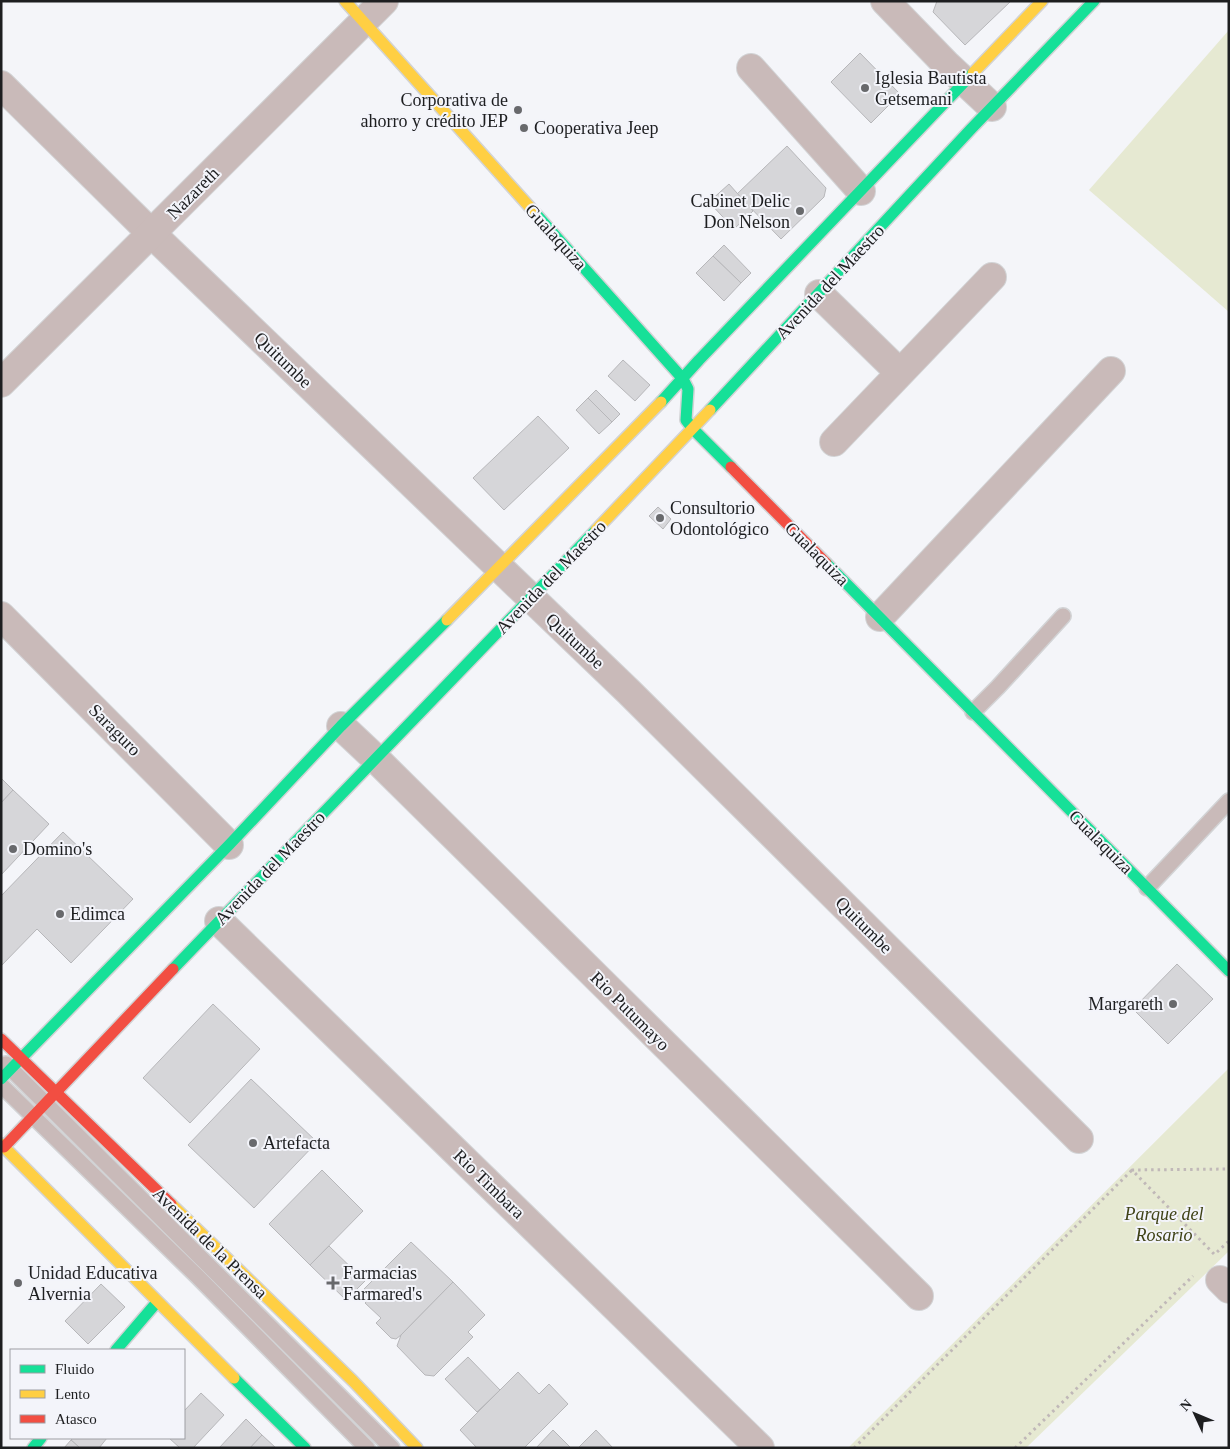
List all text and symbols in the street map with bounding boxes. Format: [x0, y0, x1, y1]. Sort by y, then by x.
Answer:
place label: Iglesia Bautista Getsemani [875, 68, 986, 109]
marker: Iglesia Bautista Getsemani [859, 82, 871, 94]
place label: Corporativa de ahorro y crédito JEP [361, 90, 508, 131]
marker: Corporativa de ahorro y crédito JEP [512, 104, 524, 116]
place label: Cooperativa Jeep [534, 118, 658, 138]
marker: Cooperativa Jeep [518, 122, 530, 134]
street label: Nazareth [163, 163, 223, 223]
place label: Cabinet Delic Don Nelson [691, 191, 790, 232]
street label: Gualaquiza [521, 200, 591, 274]
marker: Cabinet Delic Don Nelson [794, 205, 806, 217]
street label: Avenida del Maestro [772, 220, 888, 344]
street label: Quitumbe [250, 328, 316, 392]
place label: Consultorio Odontológico [670, 498, 769, 539]
marker: Consultorio Odontológico [654, 512, 666, 524]
street label: Avenida del Maestro [492, 516, 610, 638]
street label: Gualaquiza [781, 518, 853, 590]
street label: Quitumbe [542, 609, 608, 673]
street label: Saraguro [85, 700, 145, 760]
street label: Gualaquiza [1065, 806, 1137, 878]
street label: Avenida del Maestro [211, 807, 329, 929]
place label: Domino's [23, 839, 92, 859]
marker: Domino's [7, 843, 19, 855]
street label: Quitumbe [831, 892, 897, 958]
place label: Edimca [70, 904, 125, 924]
marker: Edimca [54, 908, 66, 920]
street label: Rio Putumayo [586, 967, 674, 1055]
place label: Margareth [1088, 994, 1163, 1014]
marker: Margareth [1167, 998, 1179, 1010]
place label: Artefacta [263, 1133, 330, 1153]
marker: Artefacta [247, 1137, 259, 1149]
street label: Rio Timbara [449, 1145, 529, 1223]
street label: Avenida de la Prensa [149, 1183, 271, 1303]
park label: Parque del Rosario [1124, 1204, 1203, 1245]
place label: Unidad Educativa Alvernia [28, 1263, 157, 1304]
place label: Farmacias Farmared's [343, 1263, 422, 1304]
marker: Unidad Educativa Alvernia [12, 1277, 24, 1289]
marker: Farmacias Farmared's [327, 1277, 339, 1289]
legend [10, 1349, 185, 1439]
text: Fluido [55, 1361, 94, 1377]
text: Lento [55, 1386, 90, 1402]
north arrow [1170, 1389, 1220, 1439]
text: N [1177, 1396, 1195, 1414]
text: Atasco [55, 1411, 97, 1427]

